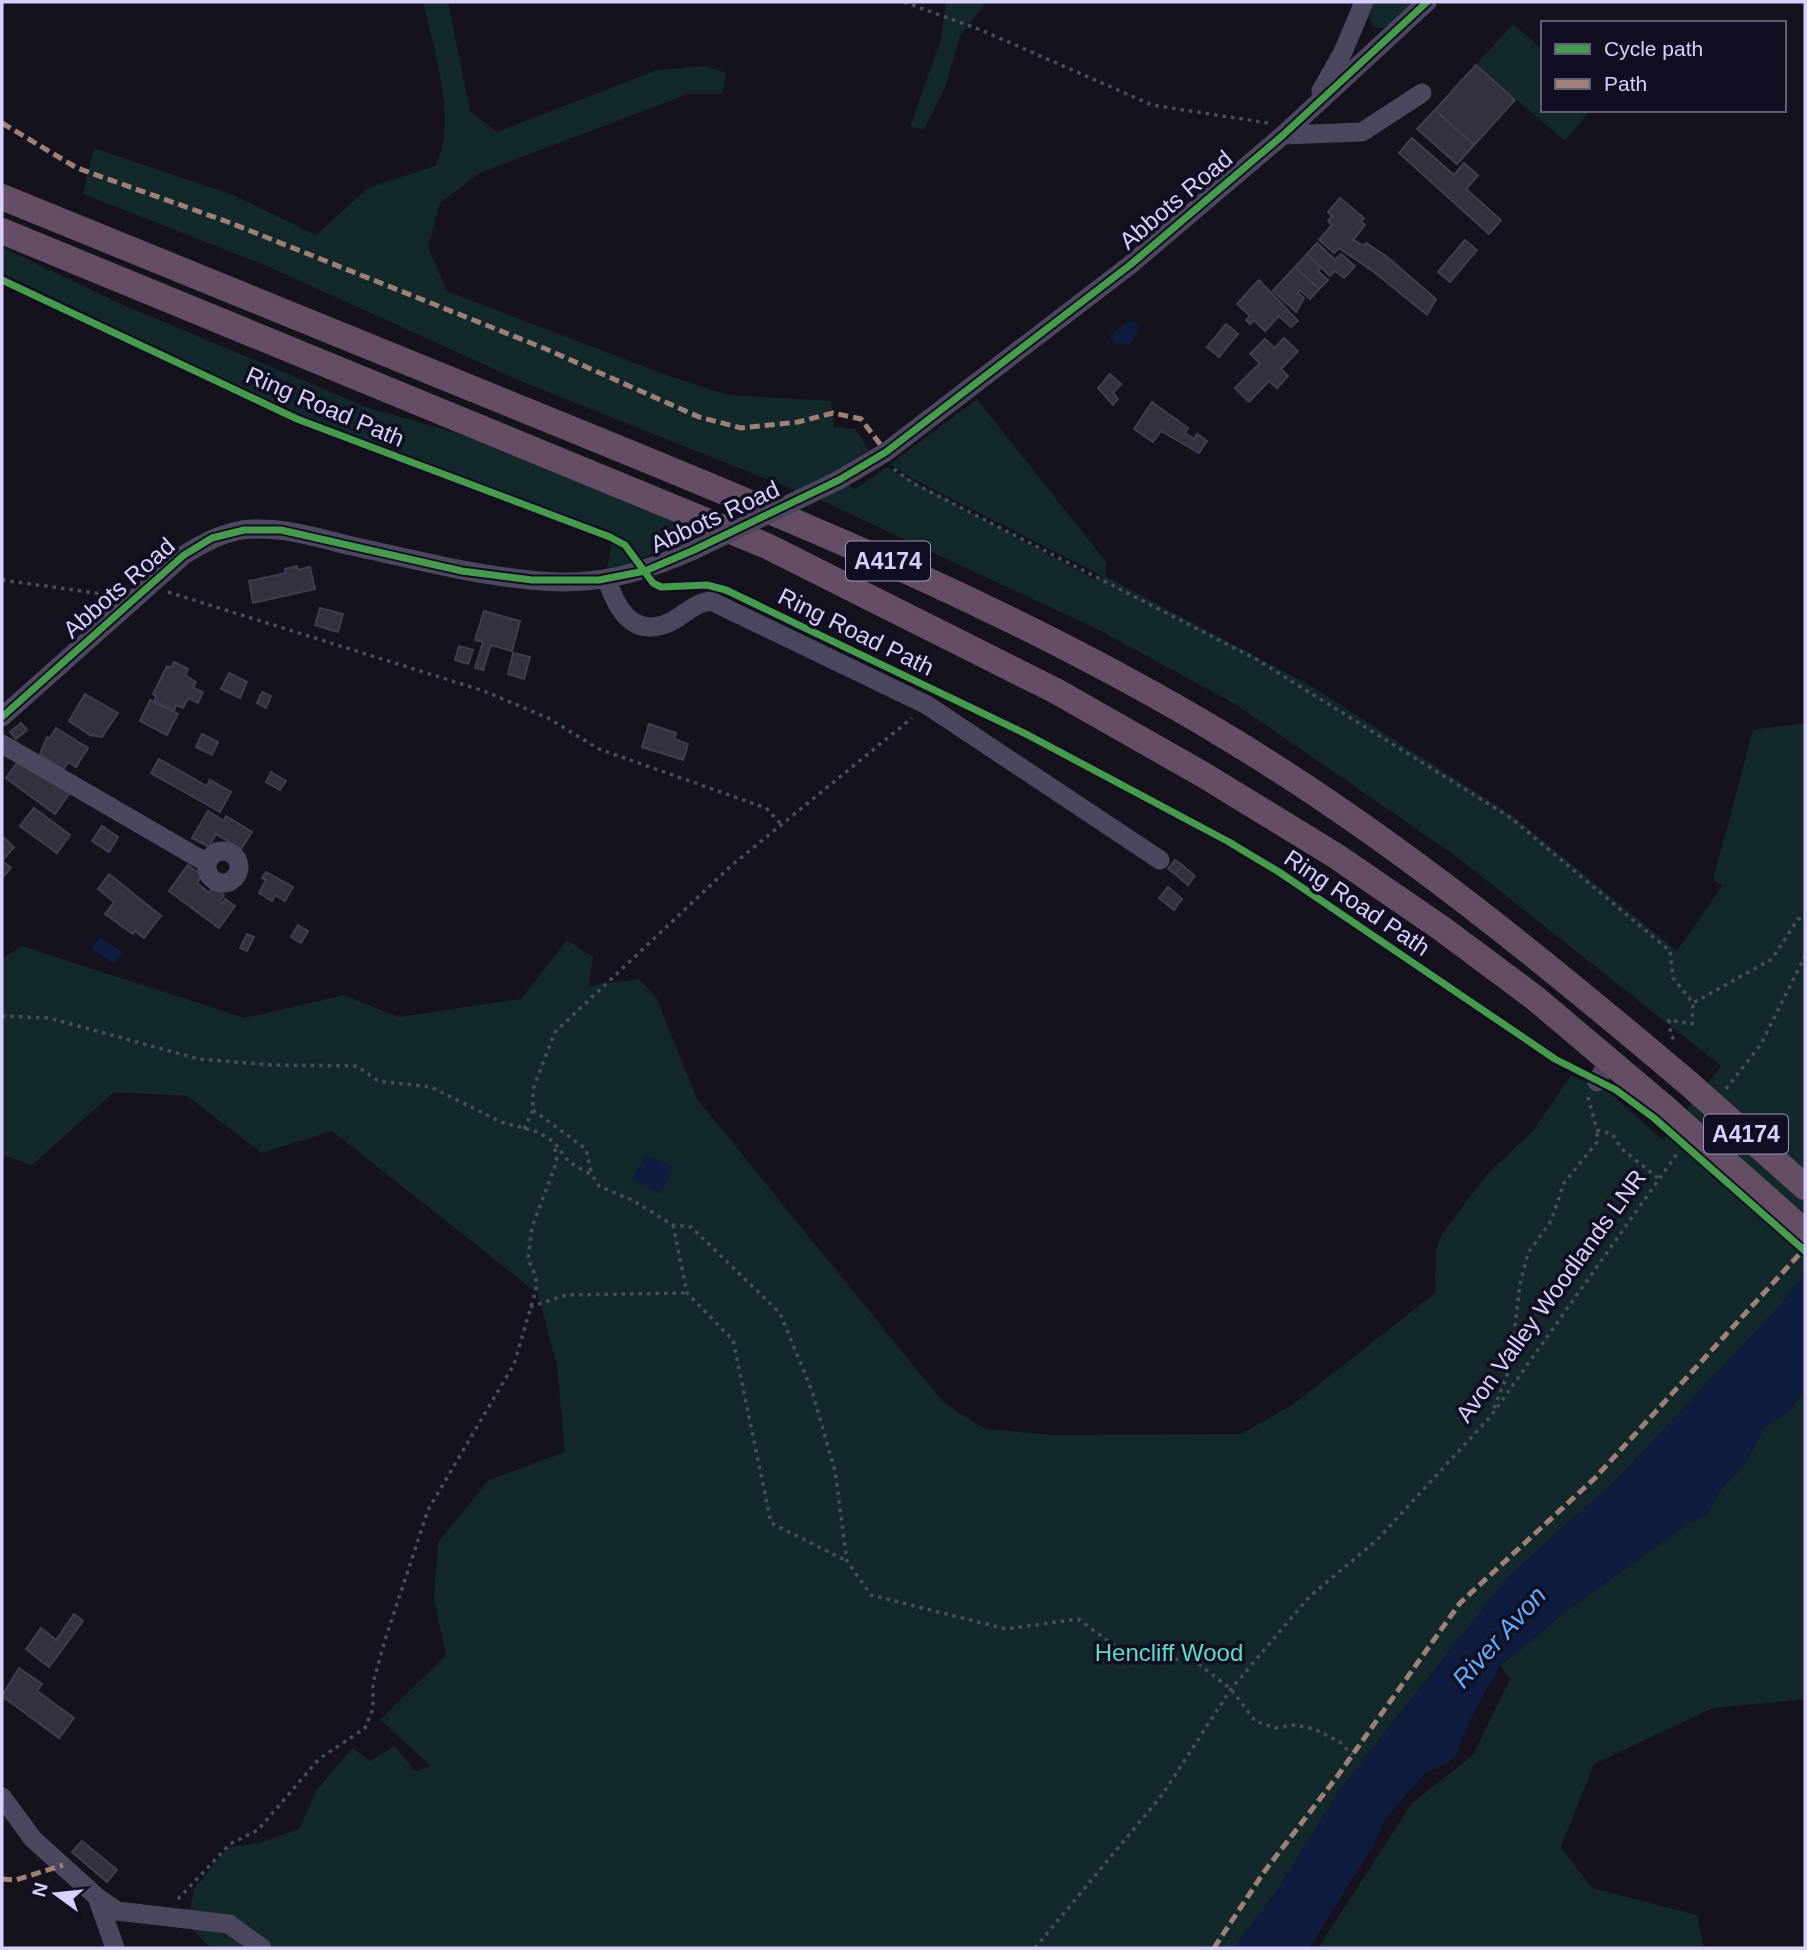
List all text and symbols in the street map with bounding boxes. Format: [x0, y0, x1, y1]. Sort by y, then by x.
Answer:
legend [1541, 21, 1786, 112]
text: Cycle path [1604, 37, 1703, 60]
text: Path [1604, 72, 1647, 95]
street label: Abbots Road [1114, 145, 1238, 255]
street label: Ring Road Path [242, 361, 408, 452]
street label: Abbots Road [646, 475, 783, 558]
street label: Abbots Road [57, 532, 180, 643]
road number: A4174 [846, 541, 930, 580]
street label: Ring Road Path [774, 582, 938, 681]
street label: Ring Road Path [1279, 844, 1435, 961]
road number: A4174 [1704, 1114, 1788, 1154]
street label: Avon Valley Woodlands LNR [1450, 1164, 1651, 1427]
water label: River Avon [1446, 1580, 1552, 1694]
park label: Hencliff Wood [1095, 1639, 1243, 1666]
north arrow [21, 1859, 91, 1929]
text: N [28, 1880, 52, 1899]

